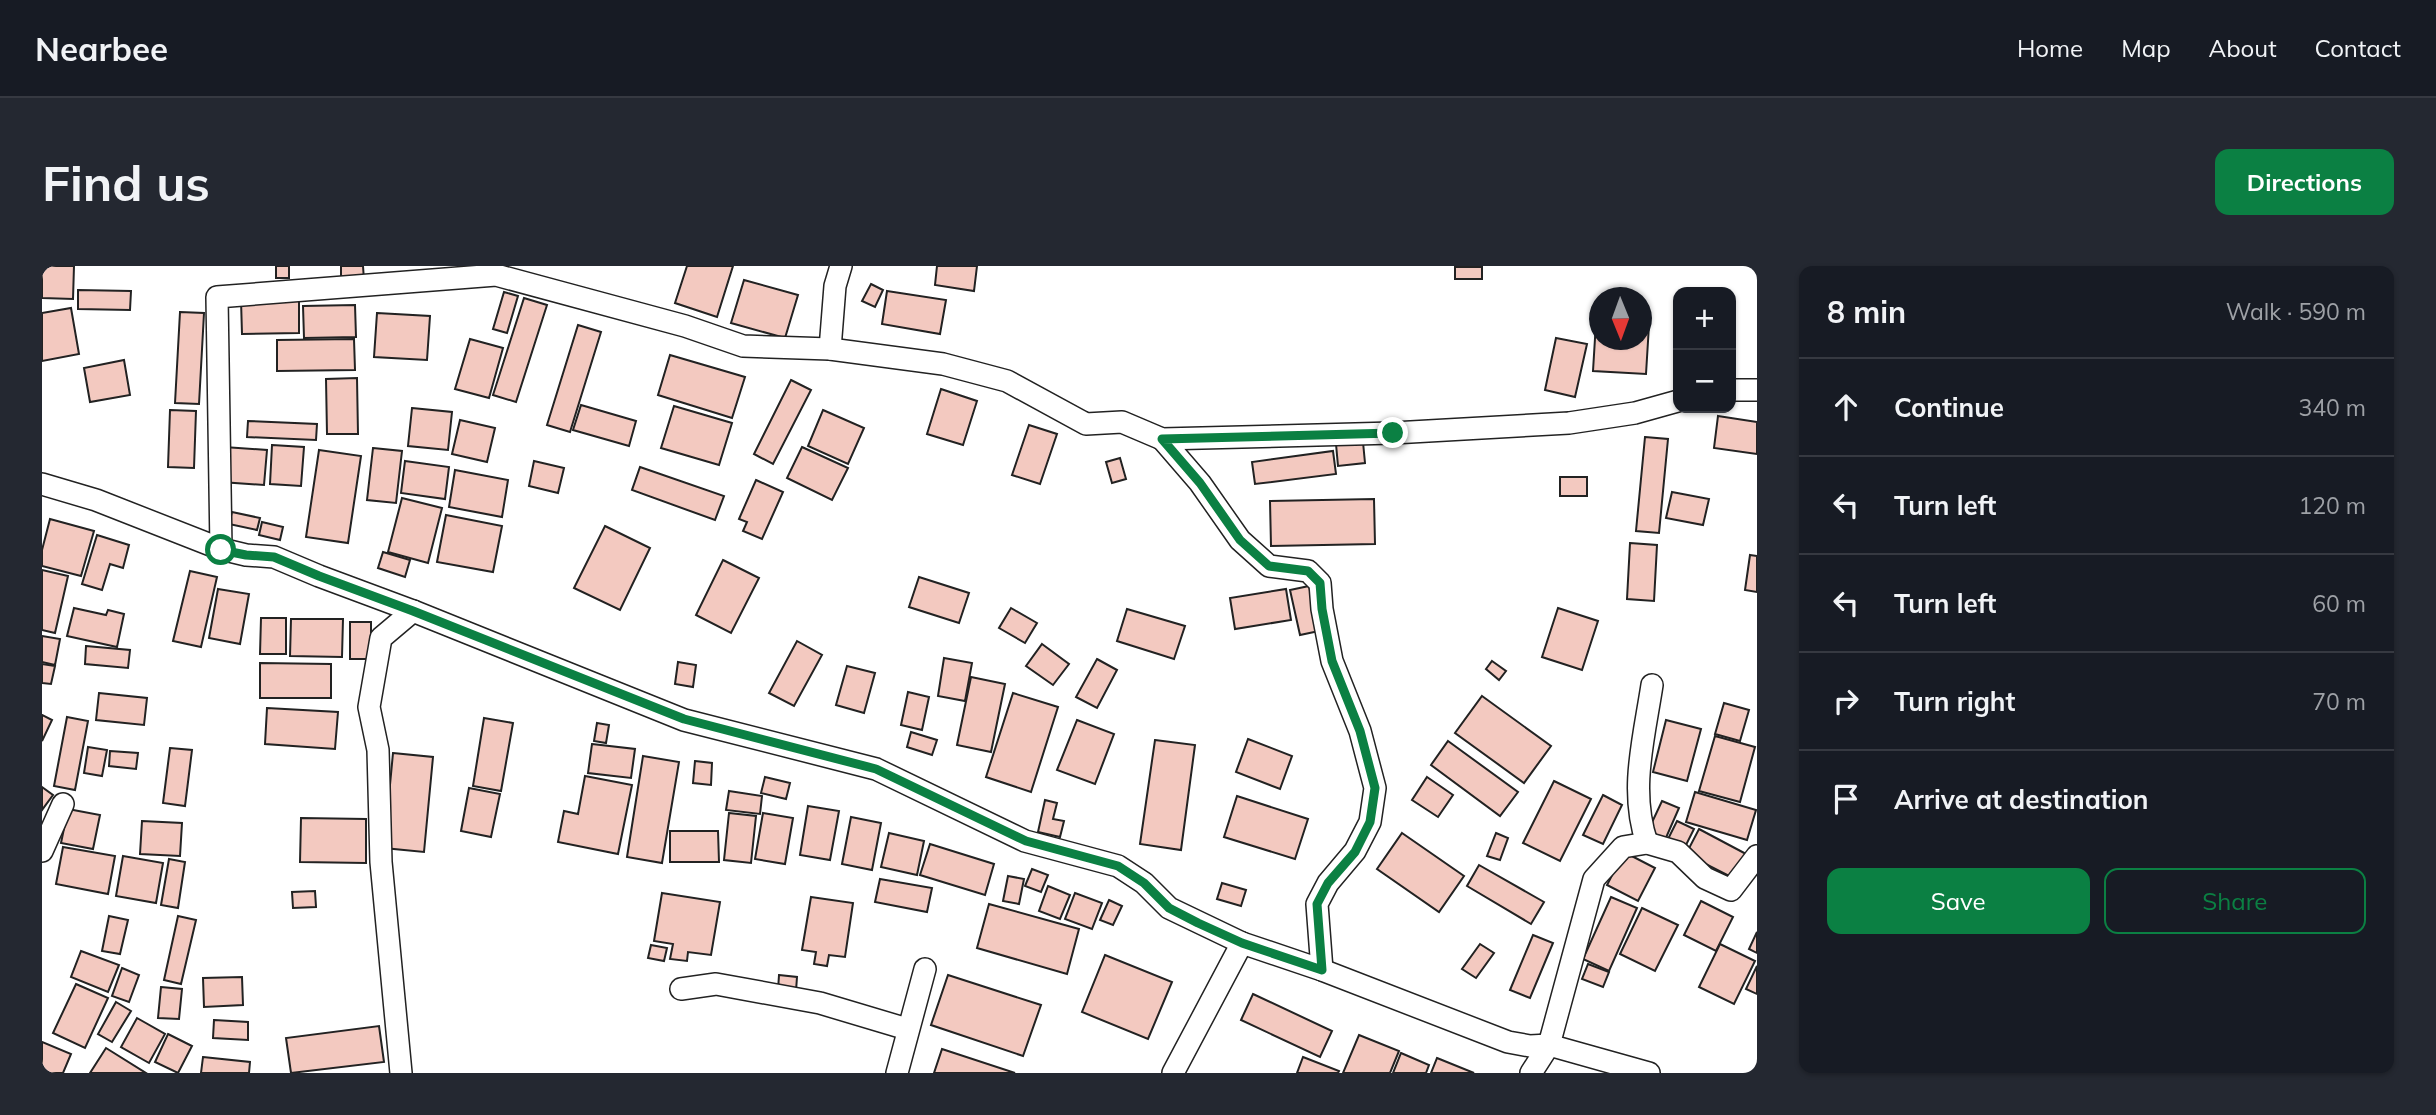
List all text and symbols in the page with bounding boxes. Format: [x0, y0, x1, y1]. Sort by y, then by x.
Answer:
text: Nearbee [35, 28, 168, 69]
text: Home [2017, 33, 2083, 63]
text: Map [2121, 33, 2171, 63]
text: About [2209, 33, 2277, 63]
text: Contact [2315, 33, 2401, 63]
button: Directions [2215, 149, 2394, 215]
text: Find us [42, 152, 210, 213]
north arrow [1589, 287, 1652, 350]
map controls [1673, 287, 1736, 413]
button: + [1673, 287, 1736, 350]
text: 8 min [1827, 293, 1906, 331]
text: Walk · 590 m [2226, 297, 2366, 326]
button: − [1673, 350, 1736, 413]
icon: ahead [1827, 388, 1865, 426]
text: Continue [1894, 391, 2004, 424]
text: 340 m [2298, 393, 2366, 422]
route end [1377, 417, 1408, 448]
icon: left [1827, 486, 1865, 524]
text: Turn left [1894, 489, 1996, 522]
text: 120 m [2298, 491, 2366, 520]
route start [205, 534, 236, 565]
icon: left [1827, 584, 1865, 622]
text: Turn left [1894, 587, 1996, 620]
text: 60 m [2312, 589, 2366, 618]
icon: right [1827, 682, 1865, 720]
text: Turn right [1894, 685, 2015, 718]
text: 70 m [2312, 687, 2366, 716]
icon: arrive [1827, 780, 1865, 818]
text: Arrive at destination [1894, 783, 2149, 816]
button: Save [1827, 868, 2090, 934]
button: Share [2104, 868, 2366, 934]

